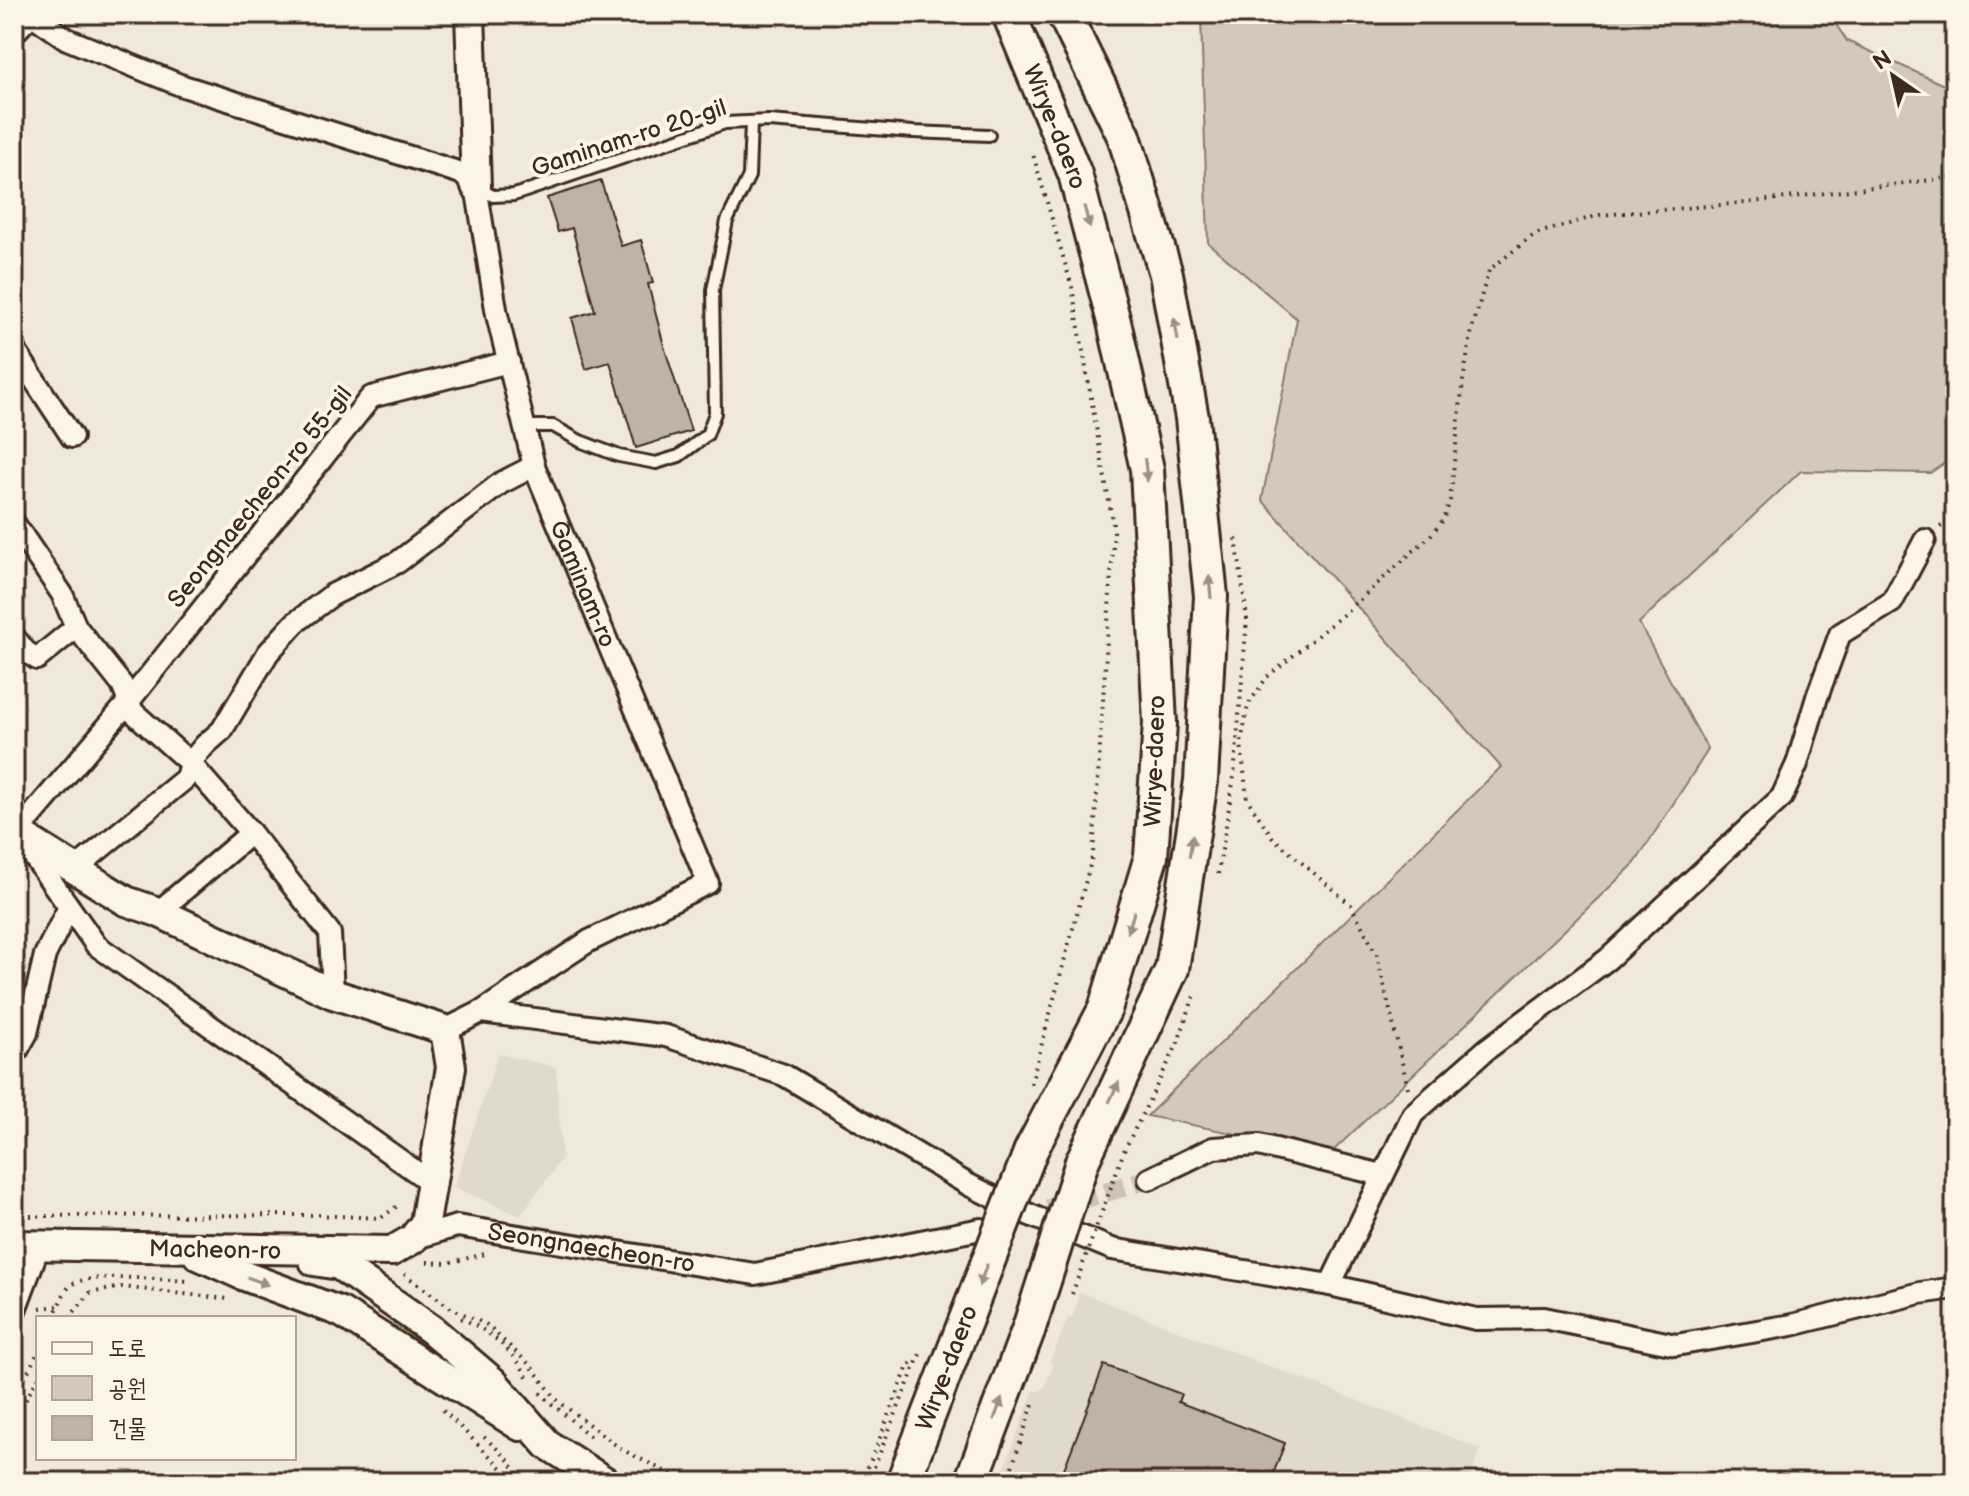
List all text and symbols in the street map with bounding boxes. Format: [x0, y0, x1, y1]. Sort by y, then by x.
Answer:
north arrow [1853, 36, 1933, 116]
text: N [1868, 45, 1897, 76]
street label: Wirye-daero [1017, 60, 1093, 192]
street label: Gaminam-ro 20-gil [528, 93, 730, 183]
one-way arrow [1081, 205, 1093, 230]
one-way arrow [1169, 316, 1181, 341]
street label: Seongnaecheon-ro 55-gil [162, 380, 358, 614]
one-way arrow [1140, 458, 1153, 483]
street label: Gaminam-ro [544, 516, 622, 652]
one-way arrow [1203, 574, 1216, 599]
street label: Wirye-daero [1138, 695, 1172, 827]
one-way arrow [1185, 833, 1198, 858]
one-way arrow [1124, 911, 1137, 935]
one-way arrow [1108, 1080, 1121, 1103]
street label: Seongnaecheon-ro [486, 1217, 697, 1279]
street label: Macheon-ro [149, 1234, 281, 1266]
one-way arrow [976, 1263, 989, 1287]
one-way arrow [246, 1275, 270, 1288]
street label: Wirye-daero [910, 1301, 984, 1435]
legend [36, 1316, 296, 1460]
text: 도로 [108, 1334, 147, 1363]
text: 공원 [108, 1374, 147, 1403]
one-way arrow [992, 1397, 1005, 1421]
text: 건물 [108, 1414, 147, 1443]

